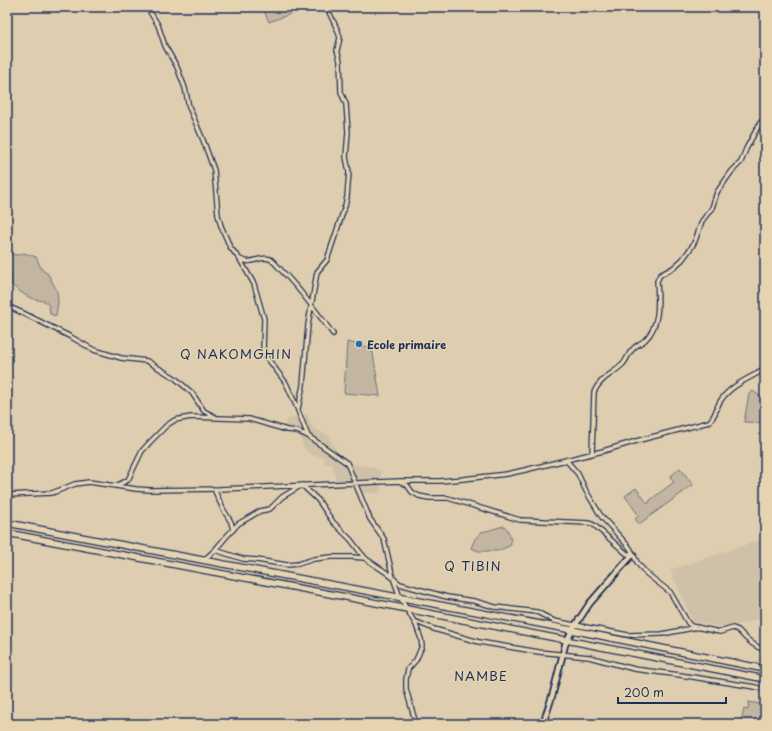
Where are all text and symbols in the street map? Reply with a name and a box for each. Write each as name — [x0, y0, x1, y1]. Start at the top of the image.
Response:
place label: Ecole primaire — [367, 336, 446, 353]
marker: Ecole primaire — [354, 339, 364, 349]
district label: Q NAKOMGHIN — [180, 344, 292, 363]
district label: Q TIBIN — [444, 556, 502, 575]
district label: NAMBE — [454, 666, 508, 685]
scale bar — [618, 679, 726, 705]
text: 200 m — [624, 683, 664, 701]

